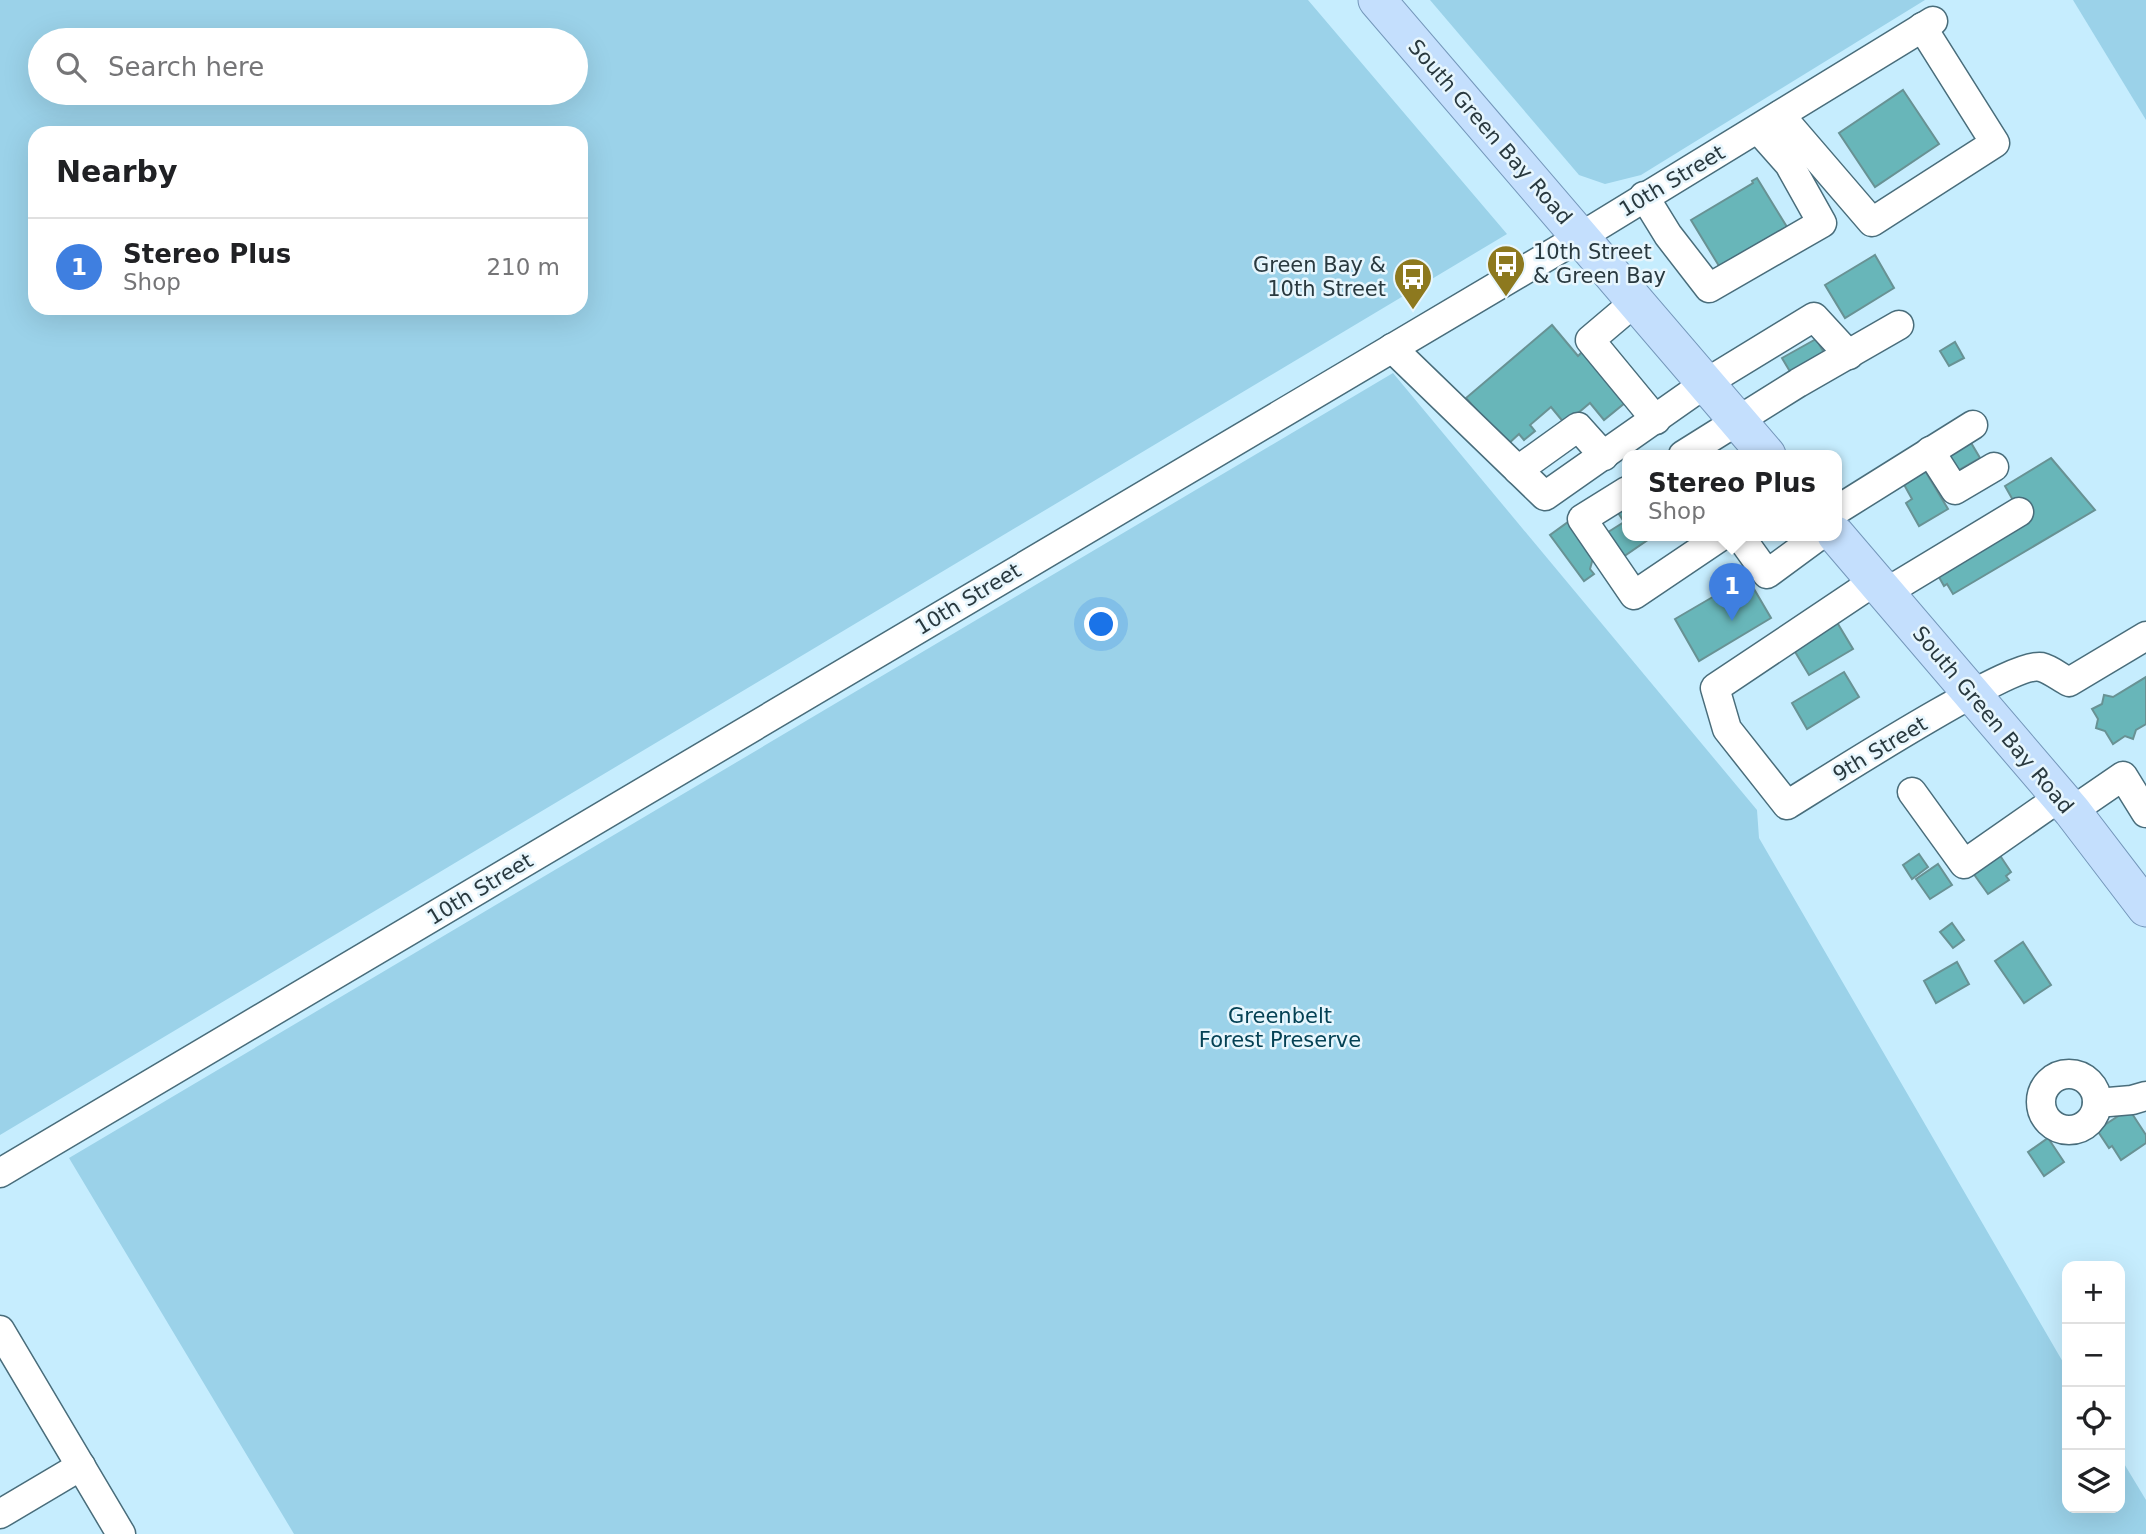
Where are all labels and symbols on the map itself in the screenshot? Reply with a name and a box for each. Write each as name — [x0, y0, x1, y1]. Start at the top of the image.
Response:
street label: South Green Bay Road — [1403, 35, 1577, 229]
street label: 10th Street — [1615, 140, 1729, 222]
place label: 10th Street & Green Bay — [1533, 240, 1666, 288]
bus stop icon: 10th Street & Green Bay — [1485, 243, 1527, 298]
place label: Green Bay & 10th Street — [1253, 253, 1386, 301]
bus stop icon: Green Bay & 10th Street — [1392, 256, 1434, 311]
street label: 10th Street — [911, 558, 1025, 640]
pin: 1 — [1709, 563, 1755, 621]
your location — [1084, 607, 1118, 641]
street label: South Green Bay Road — [1908, 621, 2078, 819]
street label: 9th Street — [1829, 712, 1931, 786]
street label: 10th Street — [423, 848, 537, 930]
park label: Greenbelt Forest Preserve — [1199, 1004, 1361, 1052]

